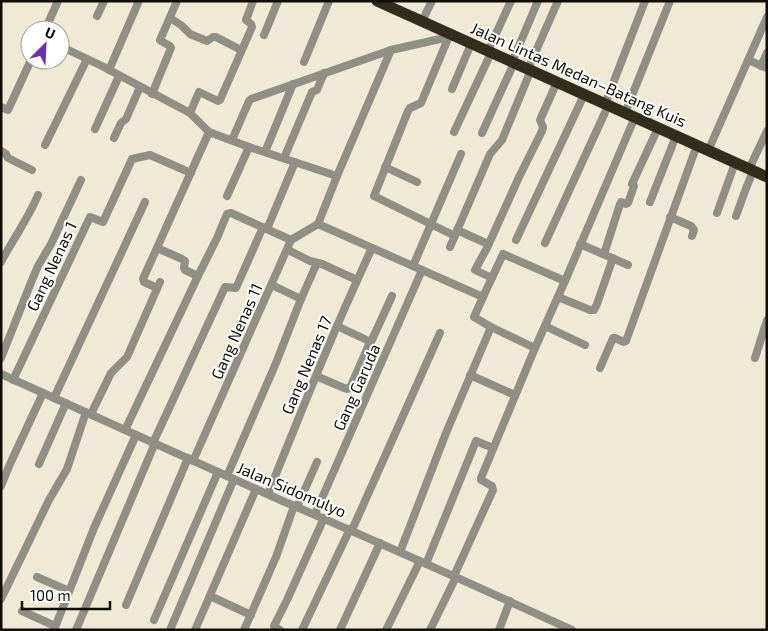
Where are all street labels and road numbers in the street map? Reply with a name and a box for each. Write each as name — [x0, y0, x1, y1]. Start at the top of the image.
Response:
street label: Jalan Lintas Medan–Batang Kuis — [468, 18, 690, 130]
street label: Gang Nenas 1 — [22, 218, 80, 314]
street label: Gang Nenas 11 — [206, 280, 266, 382]
street label: Gang Nenas 17 — [277, 313, 335, 417]
street label: Gang Garuda — [328, 341, 384, 433]
street label: Jalan Sidomulyo — [235, 457, 349, 521]

